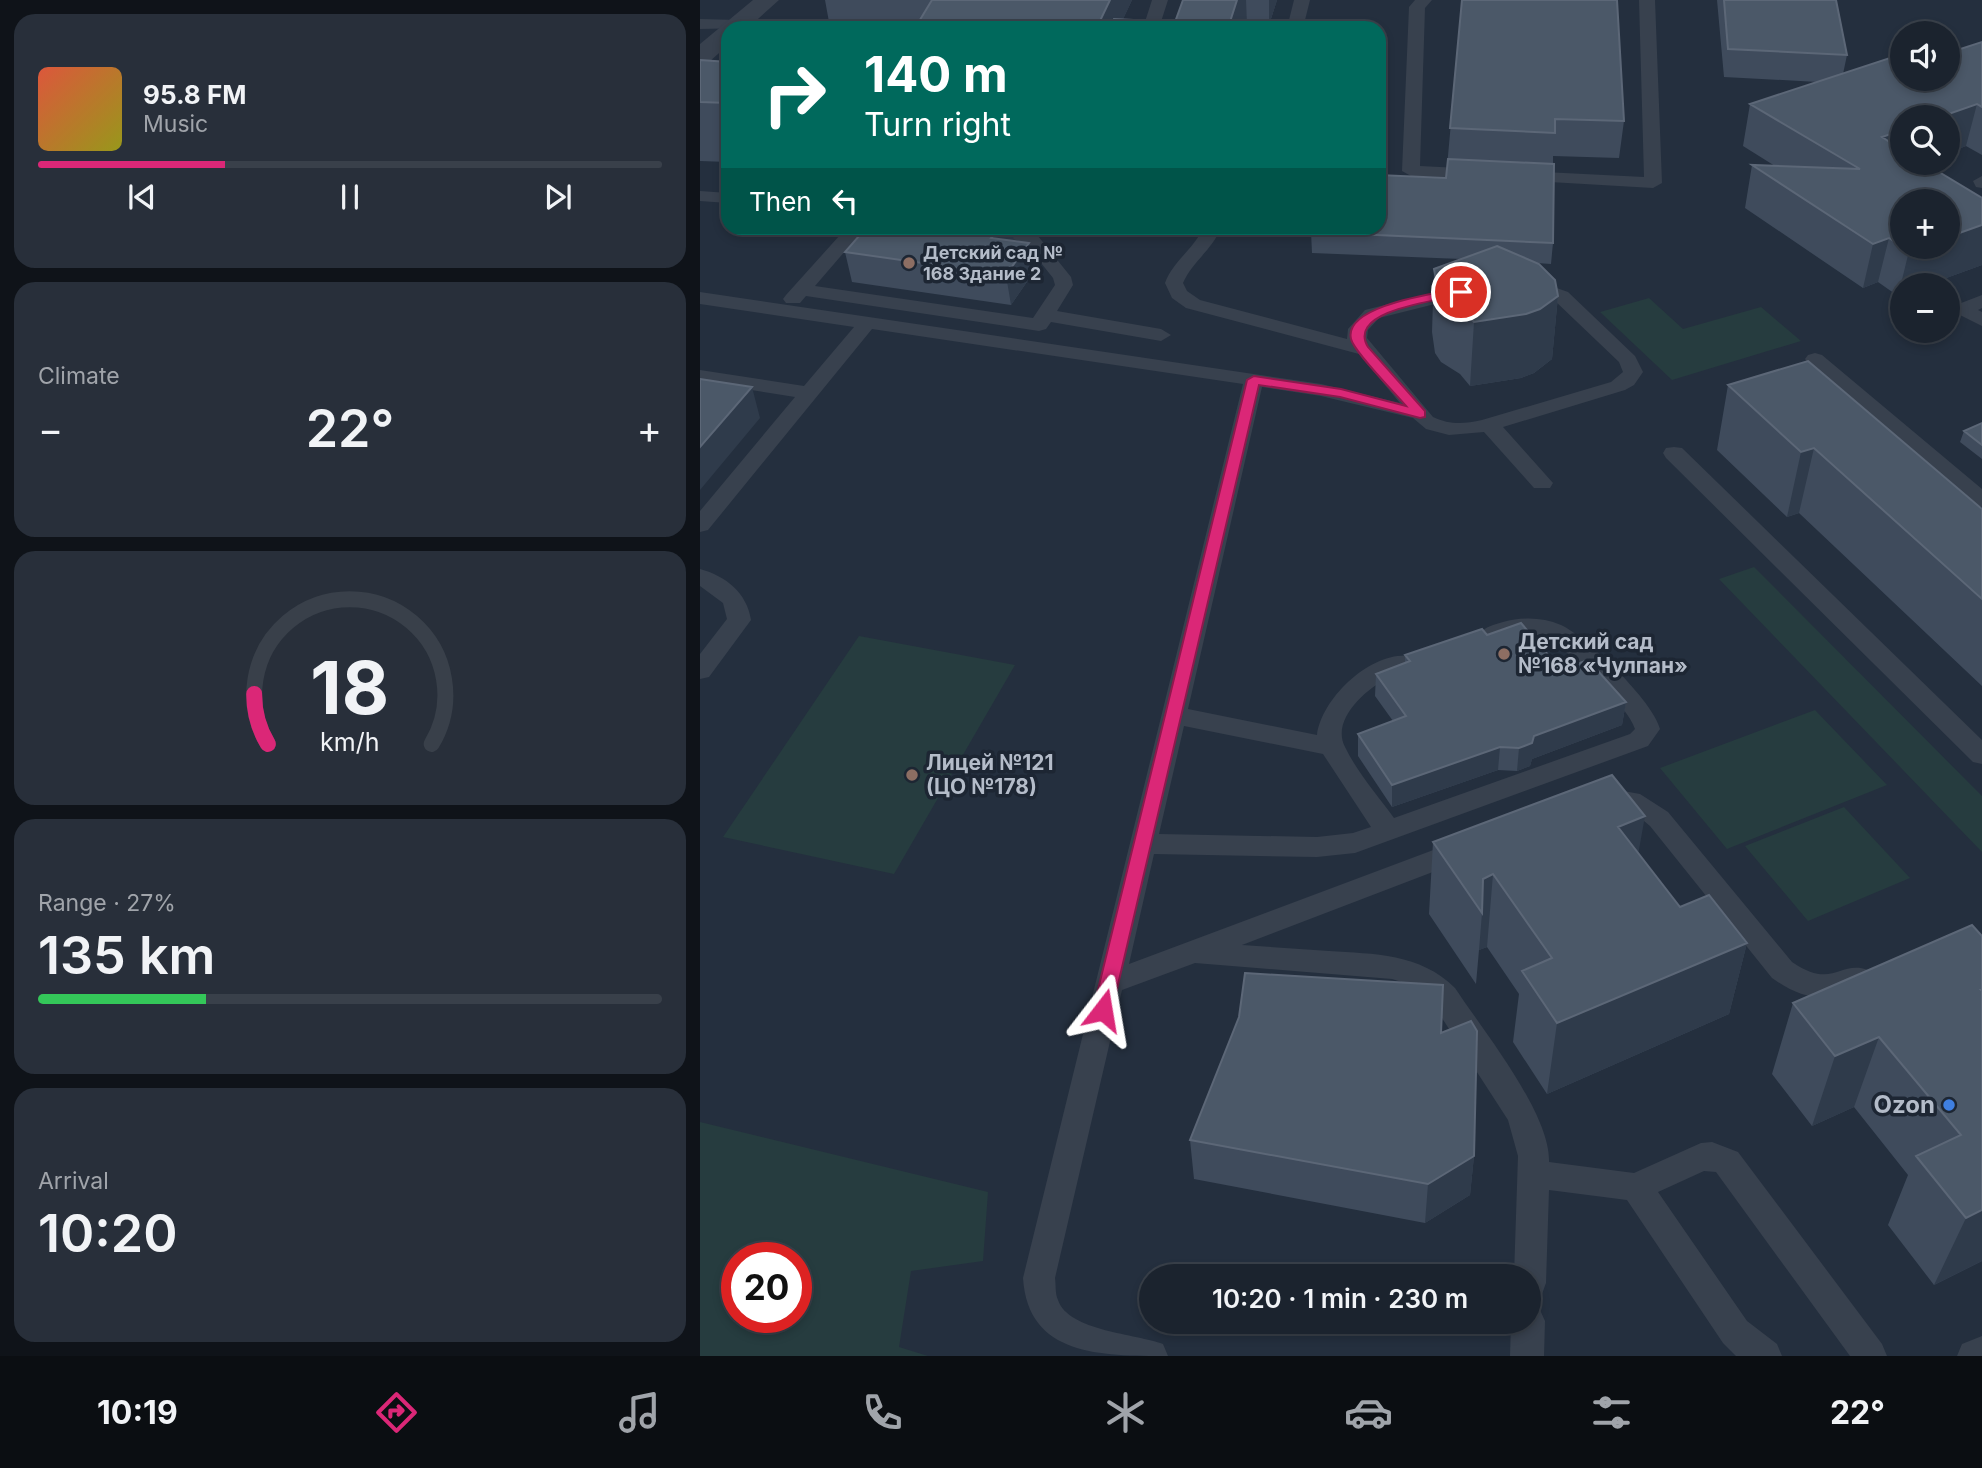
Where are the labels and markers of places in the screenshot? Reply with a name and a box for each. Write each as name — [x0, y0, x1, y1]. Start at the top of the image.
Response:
place label: Детский сад № 168 Здание 2 — [923, 242, 1063, 284]
marker: Детский сад № 168 Здание 2 — [901, 255, 917, 271]
pin — [1431, 262, 1491, 322]
place label: Детский сад №168 «Чулпан» — [1518, 629, 1688, 678]
marker: Детский сад №168 «Чулпан» — [1496, 646, 1512, 662]
place label: Лицей №121 (ЦО №178) — [926, 750, 1054, 799]
marker: Лицей №121 (ЦО №178) — [904, 767, 920, 783]
place label: Ozon — [1874, 1090, 1935, 1119]
marker: Ozon — [1941, 1097, 1957, 1113]

